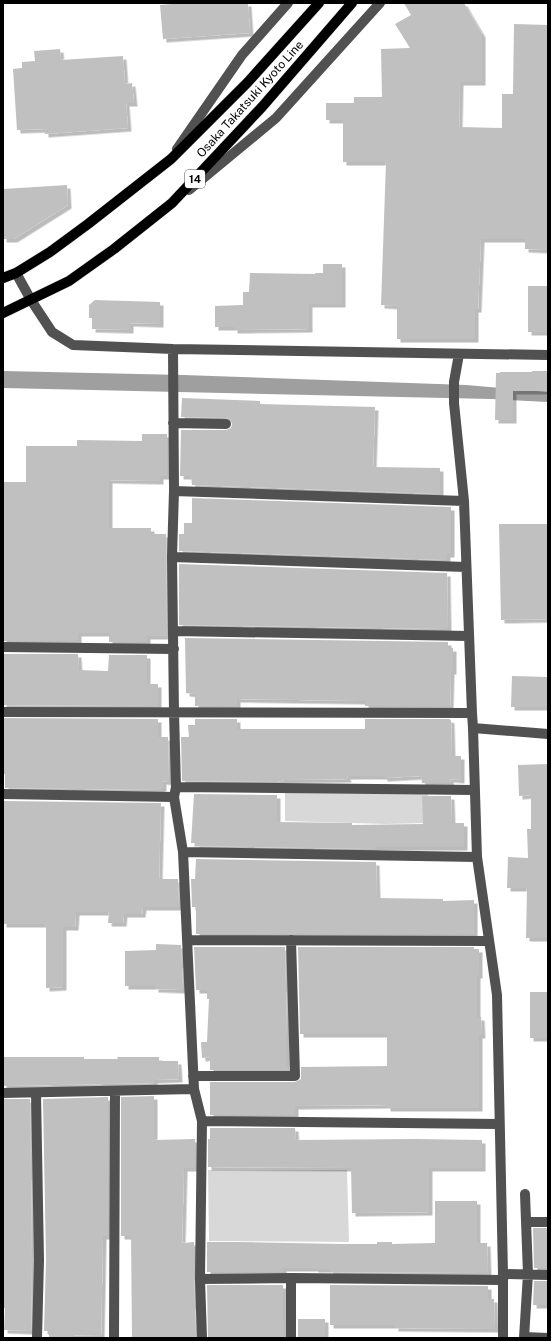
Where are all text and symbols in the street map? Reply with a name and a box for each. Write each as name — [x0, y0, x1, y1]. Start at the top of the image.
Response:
street label: Osaka Takatsuki Kyoto Line — [194, 38, 306, 160]
road number: 14 — [185, 170, 205, 188]

